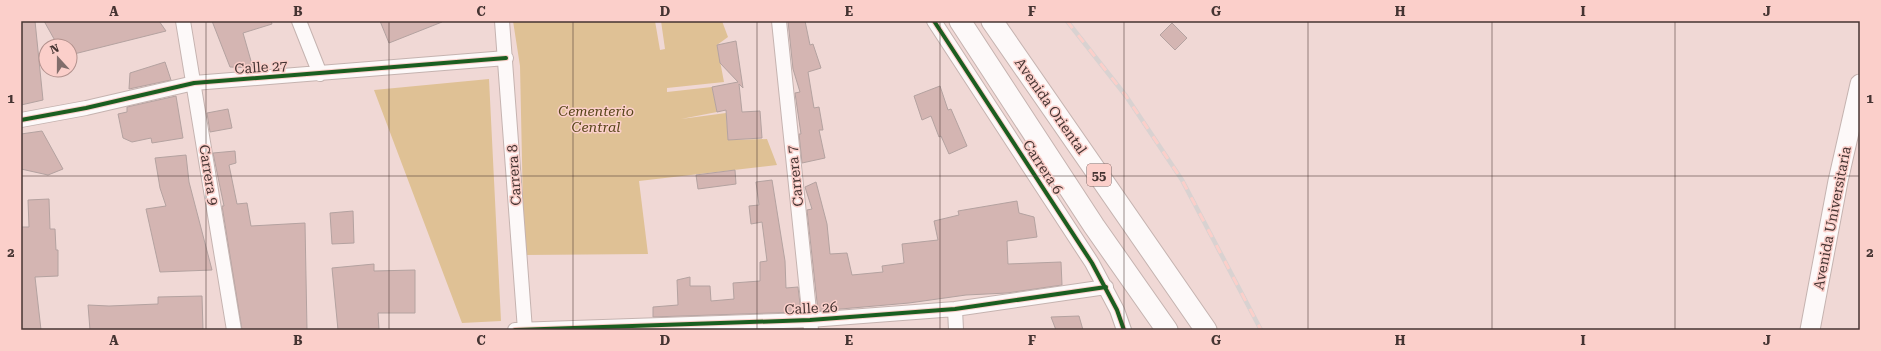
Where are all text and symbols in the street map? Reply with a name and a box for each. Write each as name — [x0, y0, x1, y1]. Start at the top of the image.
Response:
text: A — [109, 4, 119, 19]
text: B — [293, 4, 303, 19]
text: C — [476, 4, 486, 19]
text: D — [660, 4, 670, 19]
text: E — [845, 4, 853, 19]
text: F — [1028, 4, 1036, 19]
text: G — [1211, 4, 1221, 19]
text: H — [1395, 4, 1406, 19]
text: I — [1580, 4, 1586, 19]
text: J — [1763, 4, 1771, 19]
north arrow — [38, 38, 78, 78]
text: N — [48, 41, 61, 57]
street label: Avenida Oriental — [1012, 55, 1091, 158]
street label: Calle 27 — [234, 57, 288, 77]
text: 1 — [7, 91, 15, 106]
text: 1 — [1866, 91, 1874, 106]
park label: Cementerio Central — [558, 103, 634, 135]
street label: Carrera 6 — [1020, 137, 1066, 197]
street label: Carrera 9 — [196, 143, 222, 207]
street label: Carrera 8 — [504, 144, 524, 206]
street label: Avenida Universitaria — [1810, 144, 1854, 291]
street label: Carrera 7 — [784, 145, 806, 207]
road number: 55 — [1087, 164, 1111, 186]
text: 2 — [7, 245, 15, 260]
text: 2 — [1866, 245, 1874, 260]
street label: Calle 26 — [784, 299, 838, 317]
text: A — [109, 333, 119, 348]
text: B — [293, 333, 303, 348]
text: C — [476, 333, 486, 348]
text: D — [660, 333, 670, 348]
text: E — [845, 333, 853, 348]
text: F — [1028, 333, 1036, 348]
text: G — [1211, 333, 1221, 348]
text: H — [1395, 333, 1406, 348]
text: I — [1580, 333, 1586, 348]
text: J — [1763, 333, 1771, 348]

